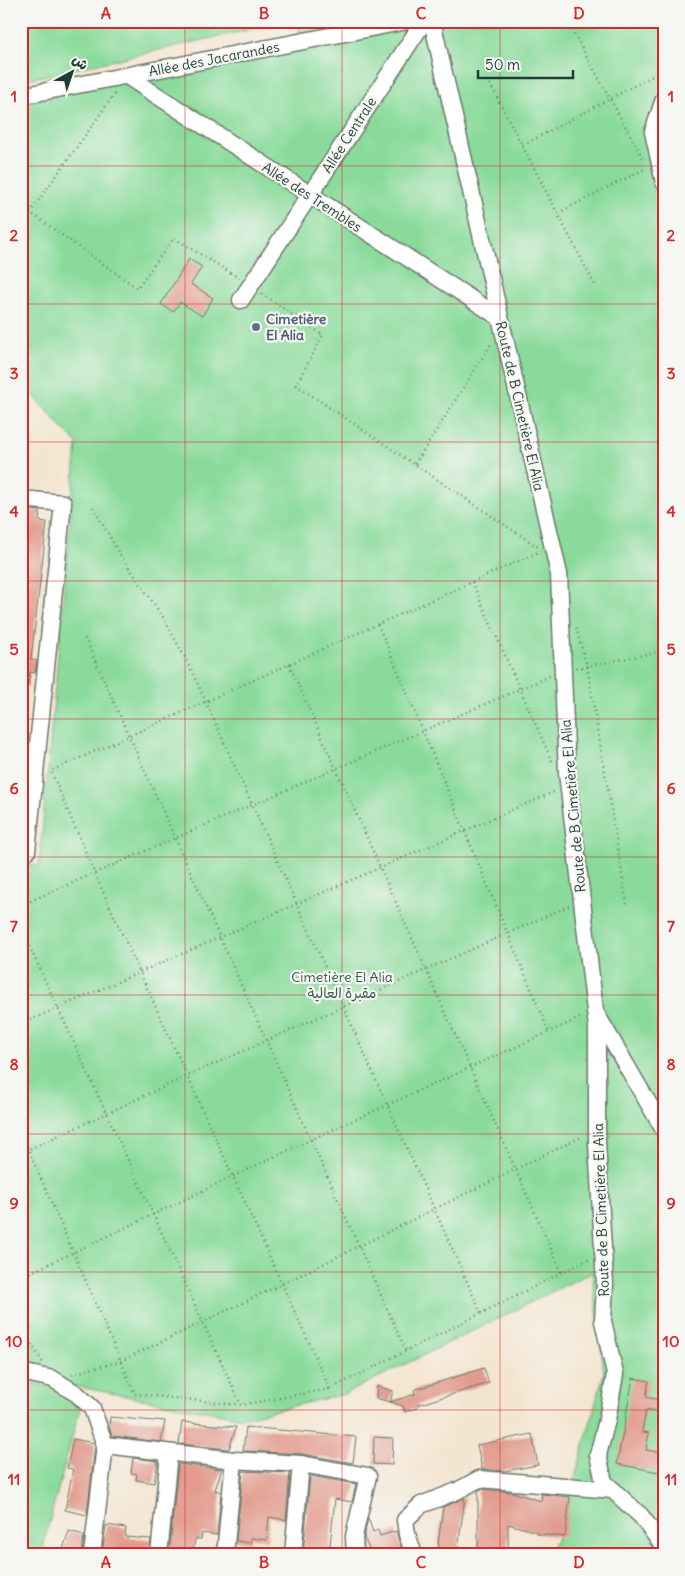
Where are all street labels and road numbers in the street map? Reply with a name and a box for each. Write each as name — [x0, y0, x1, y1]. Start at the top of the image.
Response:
street label: Allée des Jacarandes — [147, 37, 281, 81]
street label: Allée Centrale — [318, 94, 380, 176]
street label: Allée des Trembles — [259, 158, 365, 236]
street label: Route de B Cimetière El Alia — [492, 319, 548, 493]
street label: Route de B Cimetière El Alia — [556, 719, 590, 893]
street label: Route de B Cimetière El Alia — [589, 1123, 613, 1297]

